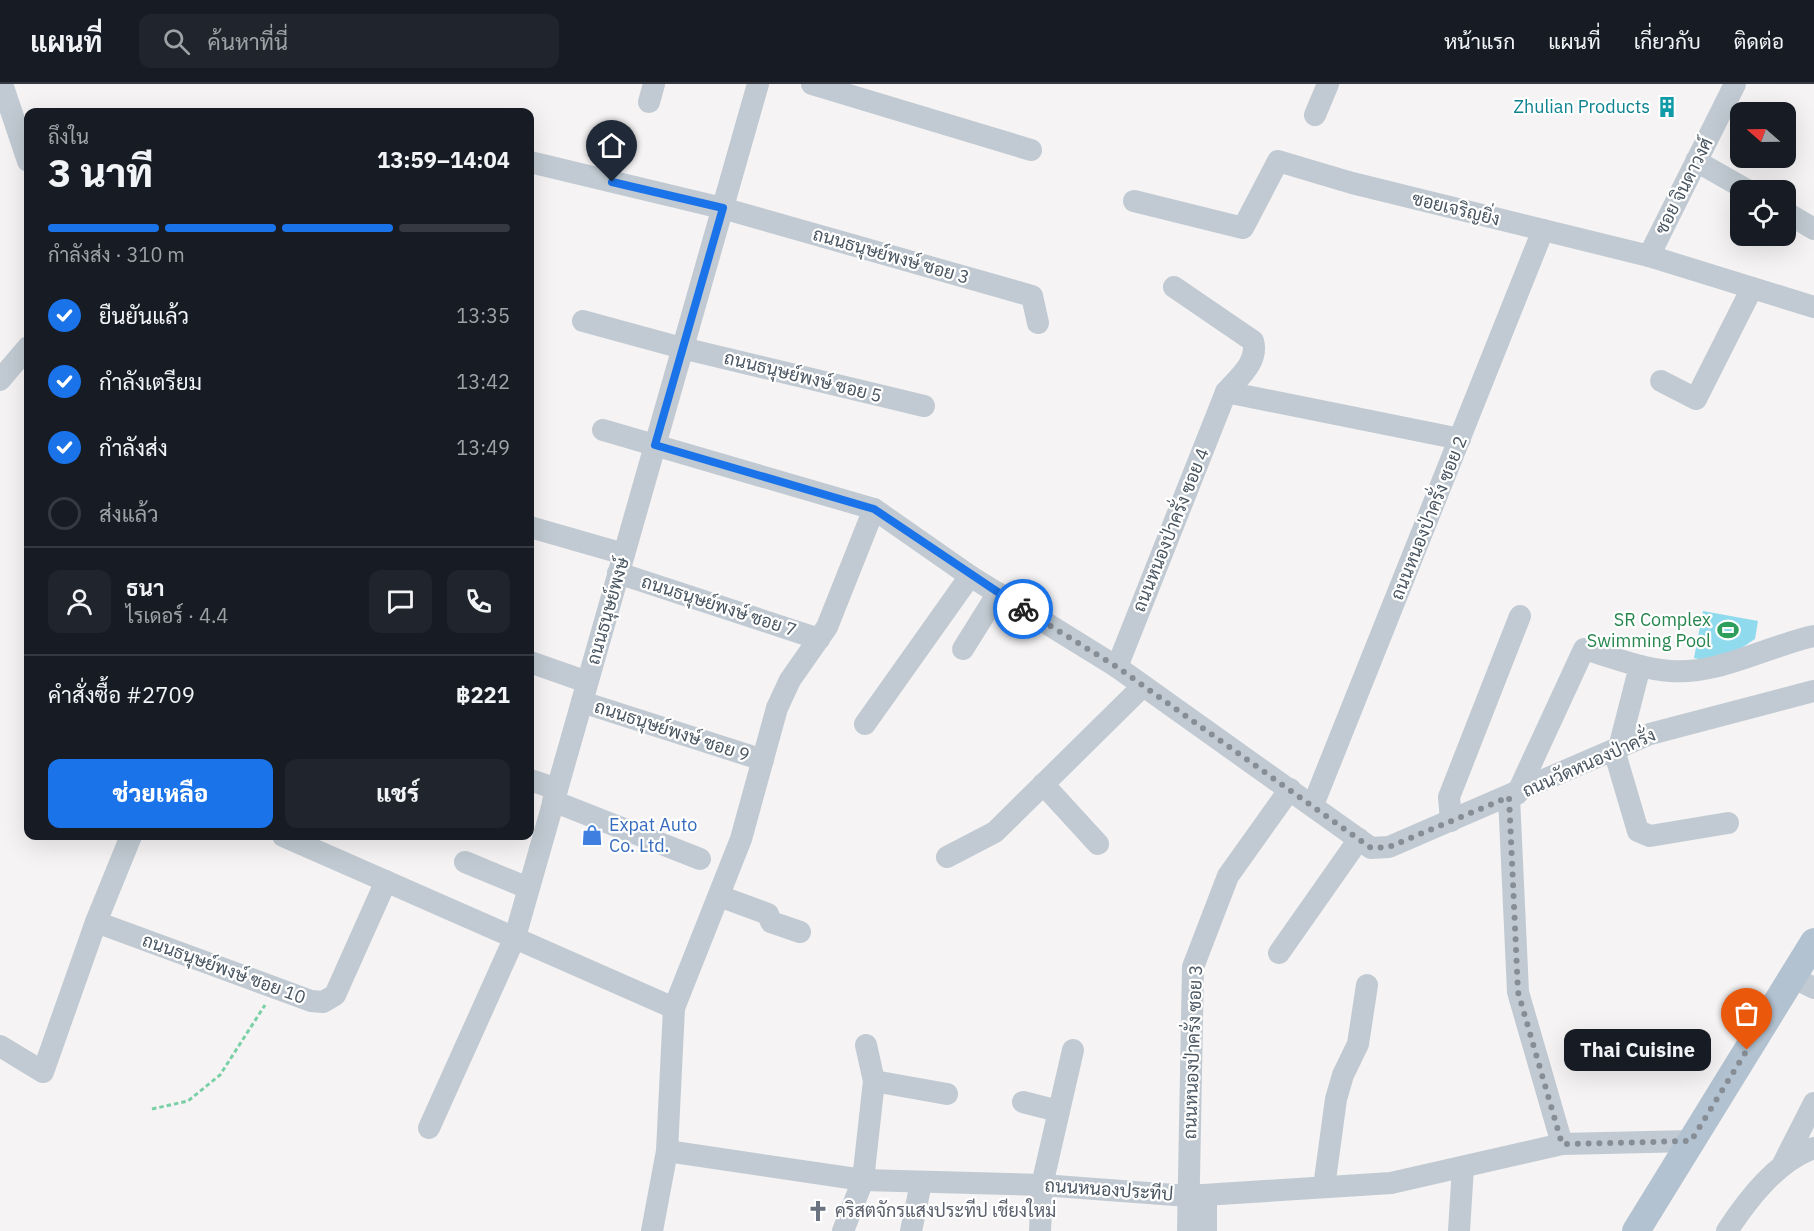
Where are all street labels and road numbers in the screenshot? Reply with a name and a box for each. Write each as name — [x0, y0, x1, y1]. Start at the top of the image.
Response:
street label: ซอย จินดาวงศ์ — [1649, 133, 1718, 238]
street label: ซอยเจริญยิ่ง — [1410, 183, 1503, 231]
street label: ถนนธนุษย์พงษ์ ซอย 3 — [810, 221, 972, 290]
street label: ถนนธนุษย์พงษ์ ซอย 5 — [722, 345, 885, 408]
street label: ถนนหนองป่าครั่ง ซอย 2 — [1382, 431, 1472, 603]
street label: ถนนหนองป่าครั่ง ซอย 4 — [1124, 443, 1214, 615]
street label: ถนนธนุษย์พงษ์ — [580, 554, 635, 667]
street label: ถนนธนุษย์พงษ์ ซอย 7 — [638, 569, 800, 642]
street label: ถนนธนุษย์พงษ์ ซอย 9 — [591, 694, 753, 767]
street label: ถนนวัดหนองป่าครั่ง — [1517, 720, 1659, 802]
street label: ถนนธนุษย์พงษ์ ซอย 10 — [139, 927, 309, 1010]
street label: ถนนหนองป่าครั่ง ซอย 3 — [1175, 964, 1207, 1140]
street label: ถนนหนองประทีป — [1044, 1173, 1174, 1205]

